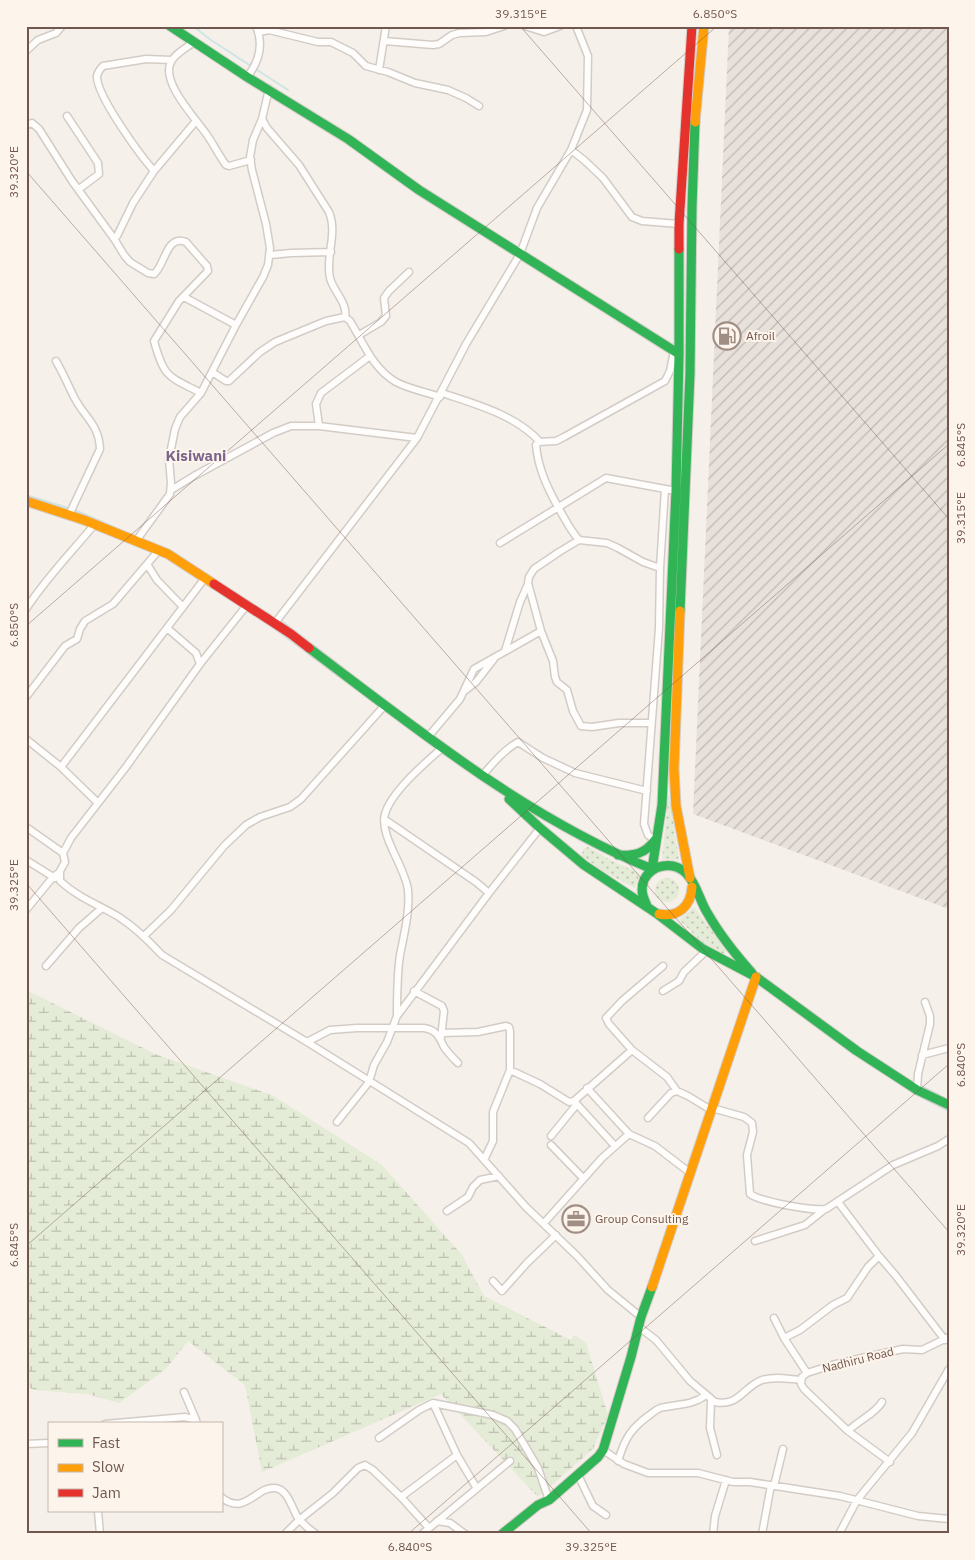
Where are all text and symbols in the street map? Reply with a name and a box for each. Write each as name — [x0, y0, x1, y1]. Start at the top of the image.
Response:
text: 39.315°E — [495, 6, 547, 21]
text: 6.850°S — [693, 6, 737, 21]
text: 39.320°E — [6, 146, 21, 198]
fuel station icon: Afroil — [712, 321, 742, 351]
place label: Afroil — [746, 328, 775, 343]
text: 6.845°S — [953, 423, 968, 467]
district label: Kisiwani — [166, 446, 226, 465]
text: 39.315°E — [953, 492, 968, 544]
text: 6.850°S — [6, 603, 21, 647]
text: 39.325°E — [6, 859, 21, 911]
text: 6.840°S — [953, 1043, 968, 1087]
office icon: Group Consulting — [561, 1204, 591, 1234]
text: 39.320°E — [953, 1204, 968, 1256]
place label: Group Consulting — [595, 1211, 689, 1226]
text: 6.845°S — [6, 1223, 21, 1267]
street label: Nadhiru Road — [820, 1343, 895, 1376]
legend — [48, 1422, 222, 1512]
text: Fast — [92, 1433, 120, 1452]
text: Slow — [92, 1457, 125, 1476]
text: Jam — [92, 1483, 121, 1502]
text: 6.840°S — [388, 1539, 432, 1554]
text: 39.325°E — [565, 1539, 617, 1554]

